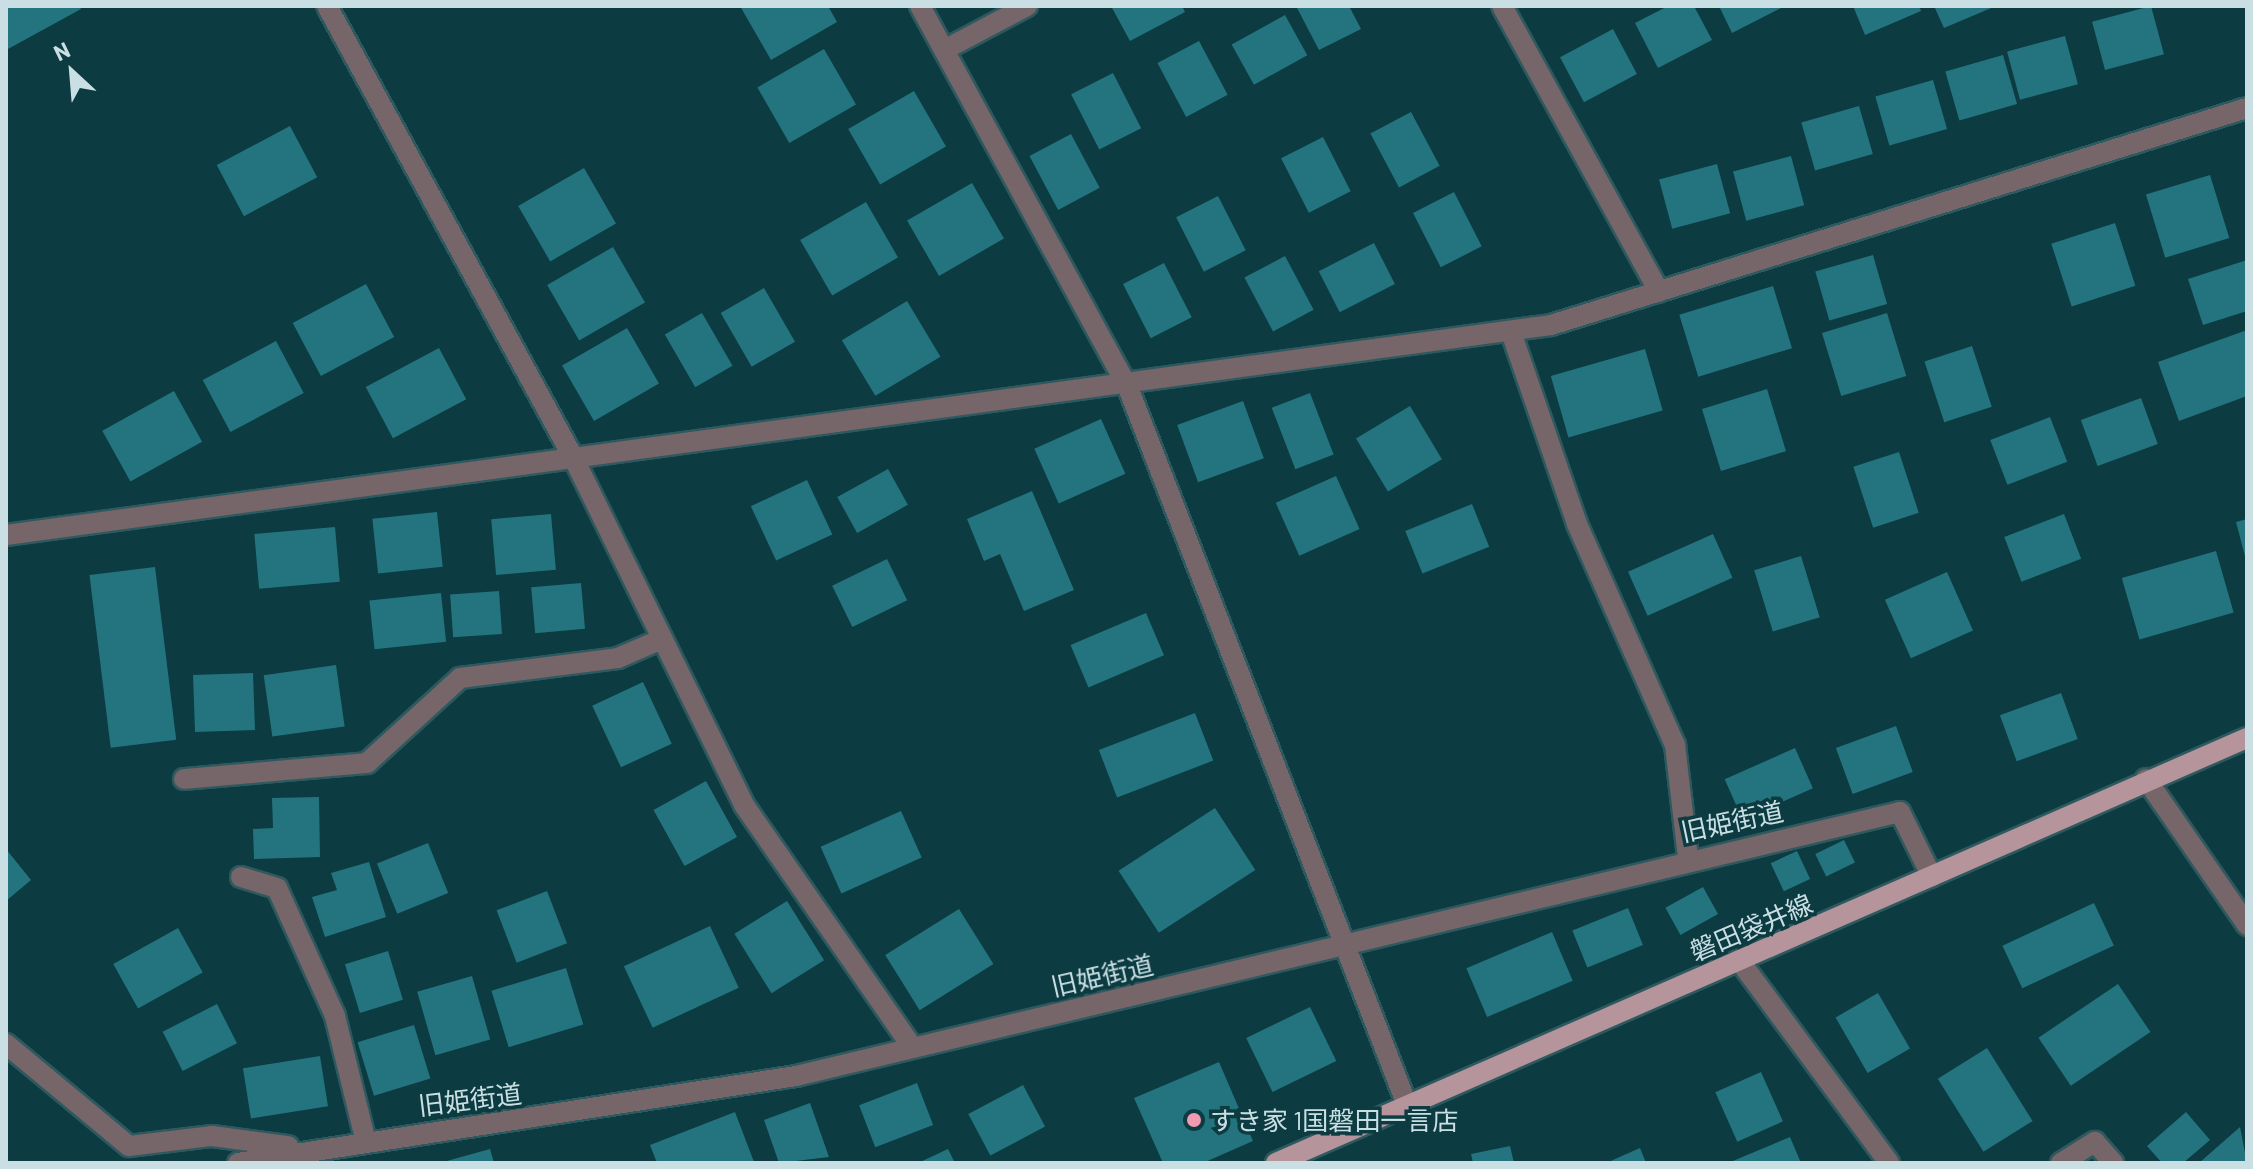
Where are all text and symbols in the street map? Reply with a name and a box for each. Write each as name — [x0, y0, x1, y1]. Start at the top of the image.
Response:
north arrow — [32, 32, 112, 112]
text: N — [49, 36, 74, 65]
street label: 旧姫街道 — [1678, 795, 1786, 847]
street label: 磐田袋井線 — [1685, 887, 1817, 967]
street label: 旧姫街道 — [1048, 948, 1156, 1002]
street label: 旧姫街道 — [416, 1077, 524, 1121]
place label: すき家 1国磐田一言店 — [1210, 1104, 1458, 1136]
marker: すき家 1国磐田一言店 — [1185, 1111, 1203, 1129]

